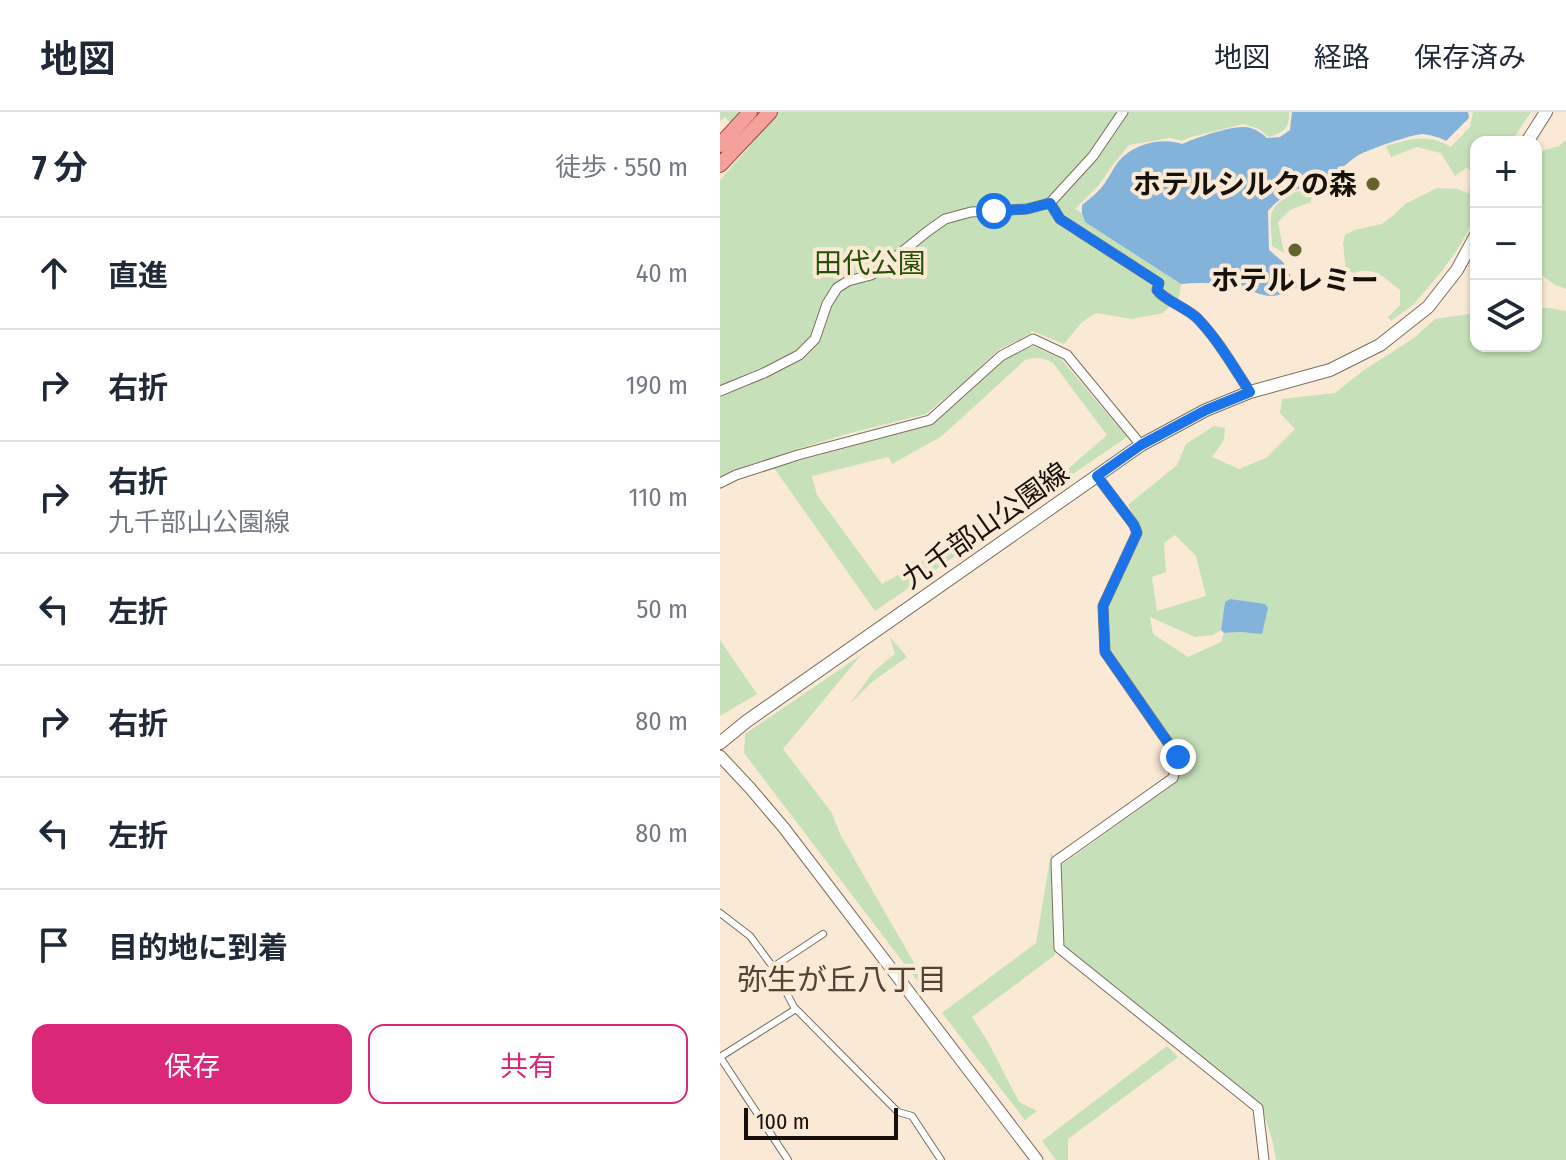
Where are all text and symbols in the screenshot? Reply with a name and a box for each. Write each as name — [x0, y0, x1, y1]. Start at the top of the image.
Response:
text: 地図 — [40, 36, 116, 82]
text: 地図 — [1214, 41, 1270, 74]
text: 経路 — [1314, 41, 1370, 74]
text: 保存済み — [1414, 41, 1526, 74]
map controls — [1470, 136, 1542, 352]
button: + — [1470, 136, 1542, 208]
text: 7 分 — [32, 147, 88, 188]
text: 徒歩 · 550 m — [555, 152, 688, 183]
place label: ホテルシルクの森 — [1133, 168, 1357, 201]
marker: ホテルシルクの森 — [1364, 175, 1382, 193]
route start — [976, 193, 1012, 229]
button: − — [1470, 208, 1542, 280]
marker: ホテルレミー — [1286, 241, 1304, 259]
park label: 田代公園 — [814, 247, 926, 280]
icon: ahead — [32, 251, 76, 295]
text: 直進 — [108, 258, 168, 294]
text: 40 m — [636, 258, 688, 289]
place label: ホテルレミー — [1211, 264, 1379, 297]
button: layers — [1470, 280, 1542, 352]
icon: right — [32, 363, 76, 407]
text: 右折 — [108, 370, 168, 406]
text: 190 m — [626, 370, 688, 401]
street label: 九千部山公園線 — [896, 456, 1075, 595]
text: 右折 — [108, 464, 168, 500]
icon: right — [32, 475, 76, 519]
text: 110 m — [628, 482, 688, 513]
text: 九千部山公園線 — [108, 507, 290, 538]
icon: left — [32, 587, 76, 631]
text: 左折 — [108, 594, 168, 630]
text: 50 m — [636, 594, 688, 625]
icon: right — [32, 699, 76, 743]
text: 右折 — [108, 706, 168, 742]
text: 80 m — [635, 706, 688, 737]
route end — [1160, 739, 1196, 775]
icon: left — [32, 811, 76, 855]
text: 左折 — [108, 818, 168, 854]
text: 80 m — [635, 818, 688, 849]
icon: arrive — [32, 923, 76, 967]
text: 目的地に到着 — [108, 930, 288, 966]
district label: 弥生が丘八丁目 — [737, 962, 947, 998]
button: 保存 — [32, 1024, 352, 1104]
button: 共有 — [368, 1024, 688, 1104]
scale bar — [744, 1104, 898, 1140]
text: 100 m — [756, 1108, 810, 1135]

